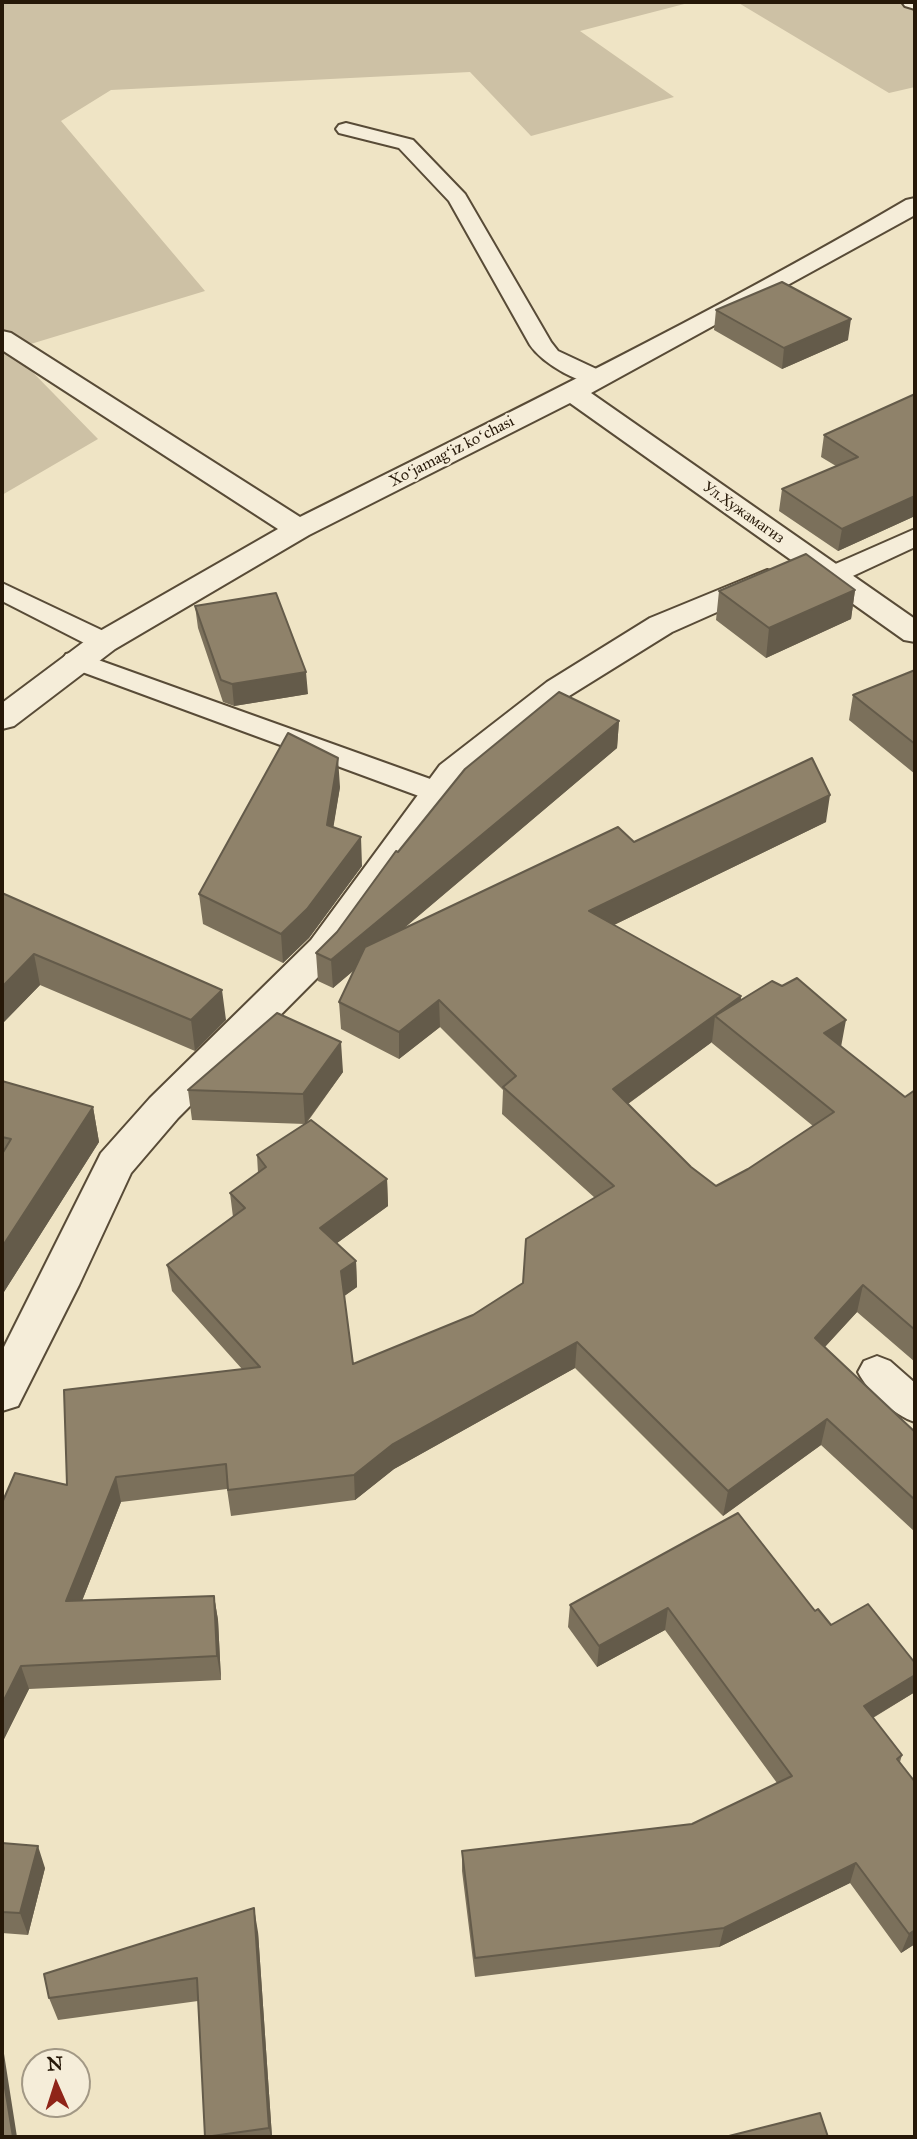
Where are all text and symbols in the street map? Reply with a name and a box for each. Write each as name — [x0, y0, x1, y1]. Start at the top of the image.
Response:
street label: Xoʻjamagʻiz koʻchasi — [386, 412, 518, 492]
street label: Ул.Хужамагиз — [698, 478, 788, 548]
north arrow — [21, 2048, 91, 2118]
text: N — [46, 2052, 64, 2075]

